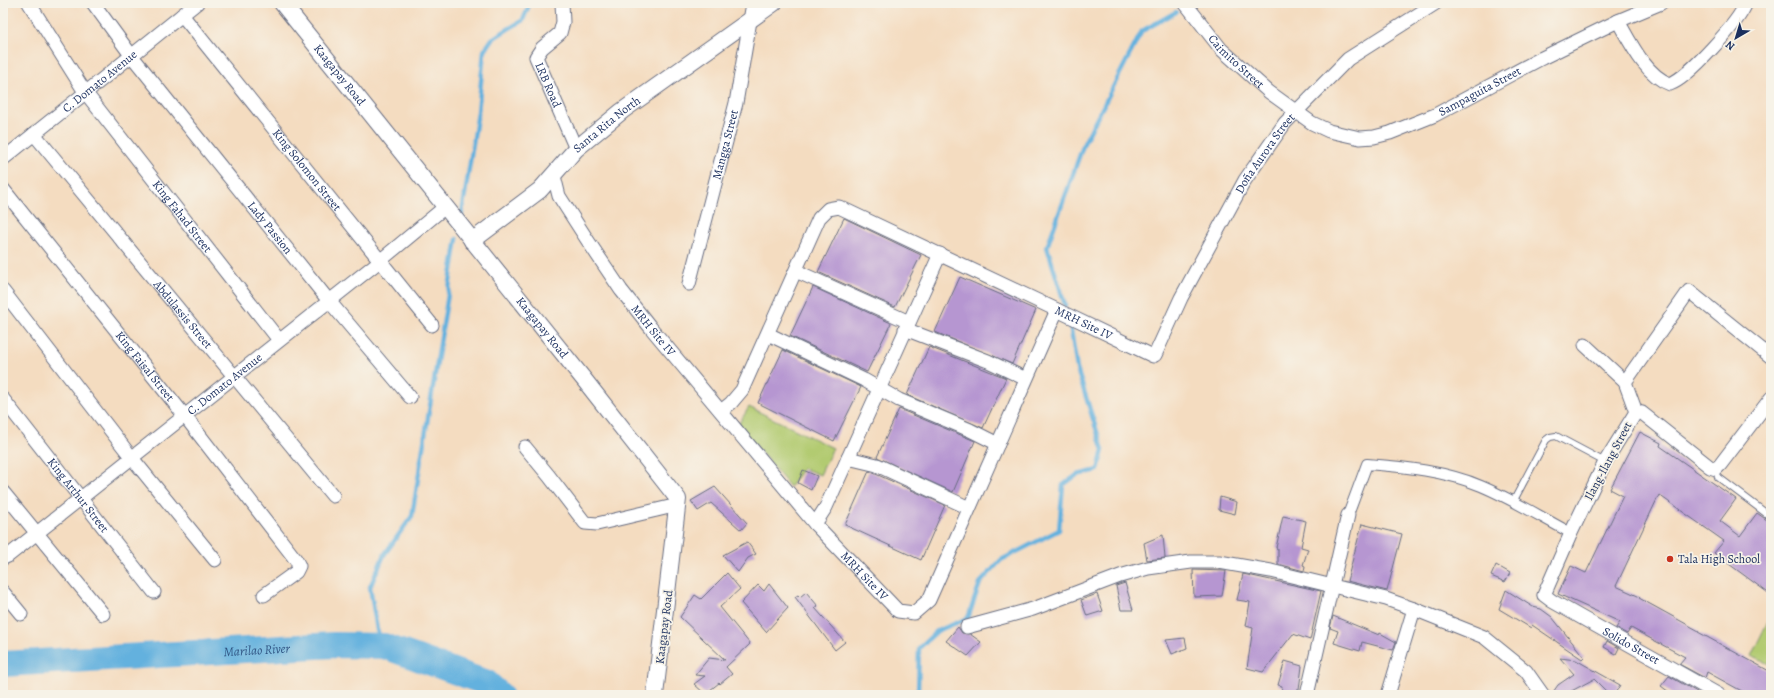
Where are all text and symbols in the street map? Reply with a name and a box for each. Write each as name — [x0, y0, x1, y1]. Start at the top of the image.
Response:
north arrow — [1716, 18, 1756, 58]
street label: Caimito Street — [1205, 31, 1268, 92]
text: N — [1722, 37, 1738, 54]
street label: Kaagapay Road — [310, 41, 369, 109]
street label: C. Domato Avenue — [59, 46, 140, 116]
street label: LRB Road — [531, 60, 565, 110]
street label: Sampaguita Street — [1436, 63, 1524, 120]
street label: Santa Rita North — [570, 92, 644, 156]
street label: Mangga Street — [708, 108, 742, 181]
street label: Doña Aurora Street — [1231, 110, 1298, 196]
street label: King Solomon Street — [269, 125, 345, 214]
street label: King Fahad Street — [149, 177, 216, 256]
street label: Lady Passion — [244, 198, 296, 258]
street label: Abdulassis Street — [149, 276, 216, 352]
street label: Kaagapay Road — [513, 293, 572, 362]
street label: MRH Site IV — [628, 301, 680, 360]
street label: MRH Site IV — [1052, 302, 1116, 344]
street label: King Faisal Street — [112, 328, 178, 405]
street label: C. Domato Avenue — [184, 349, 265, 419]
street label: Ilang-Ilang Street — [1581, 419, 1635, 503]
street label: King Arthur Street — [44, 454, 112, 536]
street label: MRH Site IV — [837, 548, 892, 604]
place label: Tala High School — [1678, 551, 1760, 567]
marker: Tala High School — [1665, 554, 1675, 564]
street label: Kaagapay Road — [652, 589, 677, 665]
street label: Solido Street — [1600, 623, 1662, 668]
water label: Marilao River — [223, 639, 291, 660]

